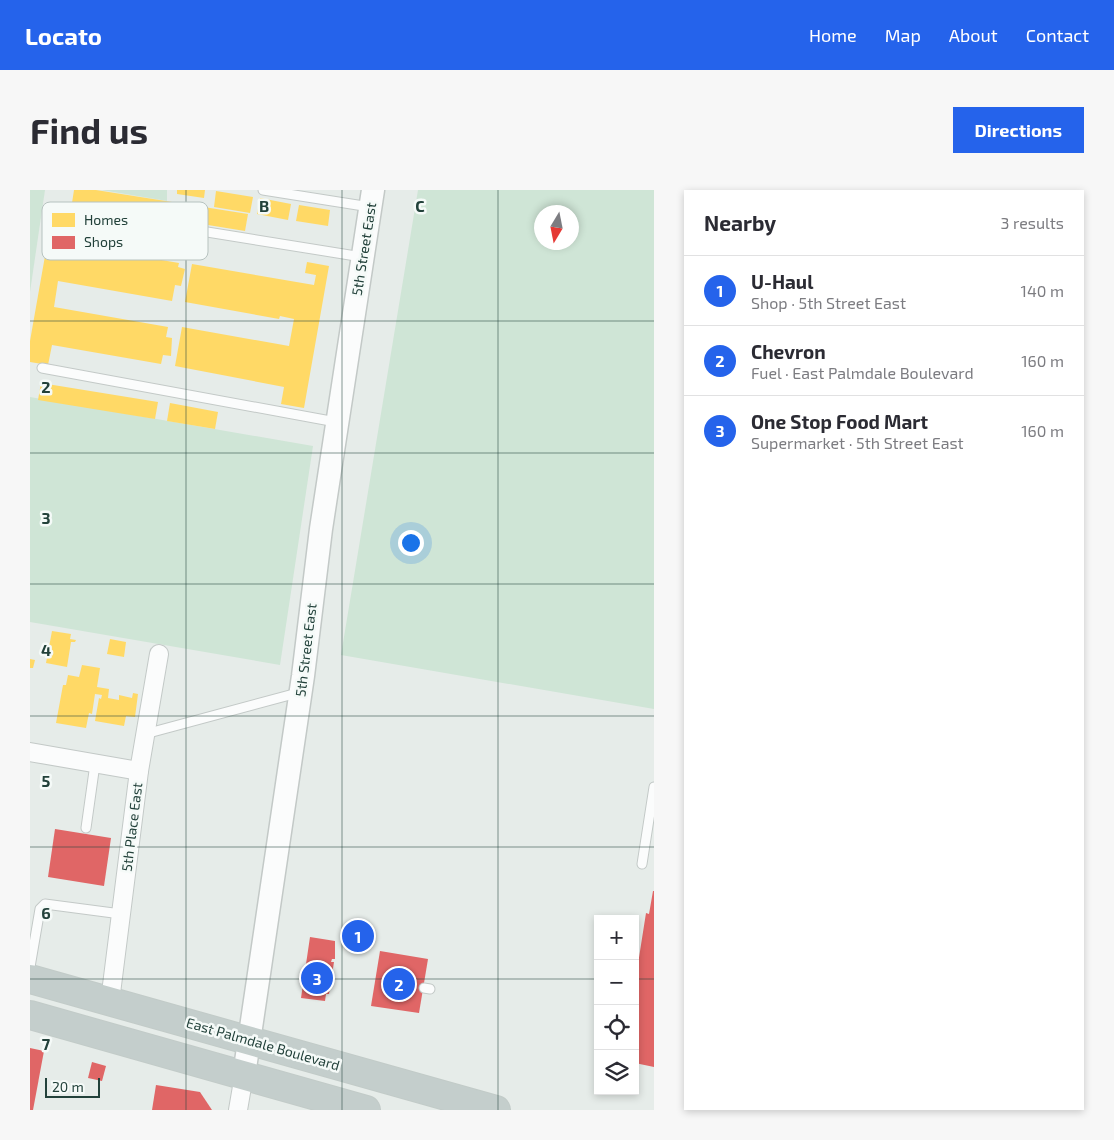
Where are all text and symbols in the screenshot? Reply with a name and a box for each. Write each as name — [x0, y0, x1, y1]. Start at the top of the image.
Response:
text: Locato — [25, 21, 102, 50]
text: Home — [809, 24, 857, 46]
text: Map — [885, 24, 921, 46]
text: About — [949, 24, 998, 46]
text: Contact — [1026, 24, 1089, 46]
button: Directions — [953, 107, 1084, 153]
text: Find us — [30, 109, 148, 151]
text: B — [259, 196, 269, 215]
text: C — [415, 196, 425, 215]
street label: 5th Street East — [348, 201, 379, 297]
legend — [42, 202, 208, 260]
north arrow — [534, 205, 579, 250]
text: Nearby — [704, 210, 776, 235]
text: Homes — [84, 211, 128, 228]
text: 3 results — [1001, 213, 1064, 232]
text: Shops — [84, 233, 123, 250]
text: U-Haul — [751, 270, 813, 293]
text: 1 — [717, 281, 723, 300]
text: 140 m — [1021, 281, 1064, 300]
text: Shop · 5th Street East — [751, 293, 906, 312]
text: Chevron — [751, 340, 826, 363]
text: 2 — [715, 351, 725, 370]
text: 160 m — [1021, 351, 1064, 370]
text: Fuel · East Palmdale Boulevard — [751, 363, 974, 382]
text: 2 — [41, 377, 51, 396]
text: One Stop Food Mart — [751, 410, 928, 433]
text: 3 — [715, 421, 725, 440]
text: 160 m — [1021, 421, 1064, 440]
text: Supermarket · 5th Street East — [751, 433, 964, 452]
text: 3 — [41, 508, 51, 527]
your location — [398, 530, 424, 556]
street label: 5th Street East — [291, 602, 320, 698]
text: 4 — [41, 640, 51, 659]
text: 5 — [42, 771, 51, 790]
street label: 5th Place East — [118, 781, 145, 872]
text: 6 — [41, 903, 51, 922]
map controls — [594, 915, 639, 1095]
button: + — [594, 915, 639, 960]
pin: 1 — [342, 917, 374, 955]
pin: 3 — [301, 959, 333, 997]
button: − — [594, 960, 639, 1005]
pin: 2 — [383, 965, 415, 1003]
button: locate — [594, 1005, 639, 1050]
street label: East Palmdale Boulevard — [185, 1013, 342, 1074]
text: 7 — [42, 1034, 51, 1053]
button: layers — [594, 1050, 639, 1095]
scale bar — [45, 1075, 100, 1098]
text: 20 m — [52, 1078, 84, 1095]

